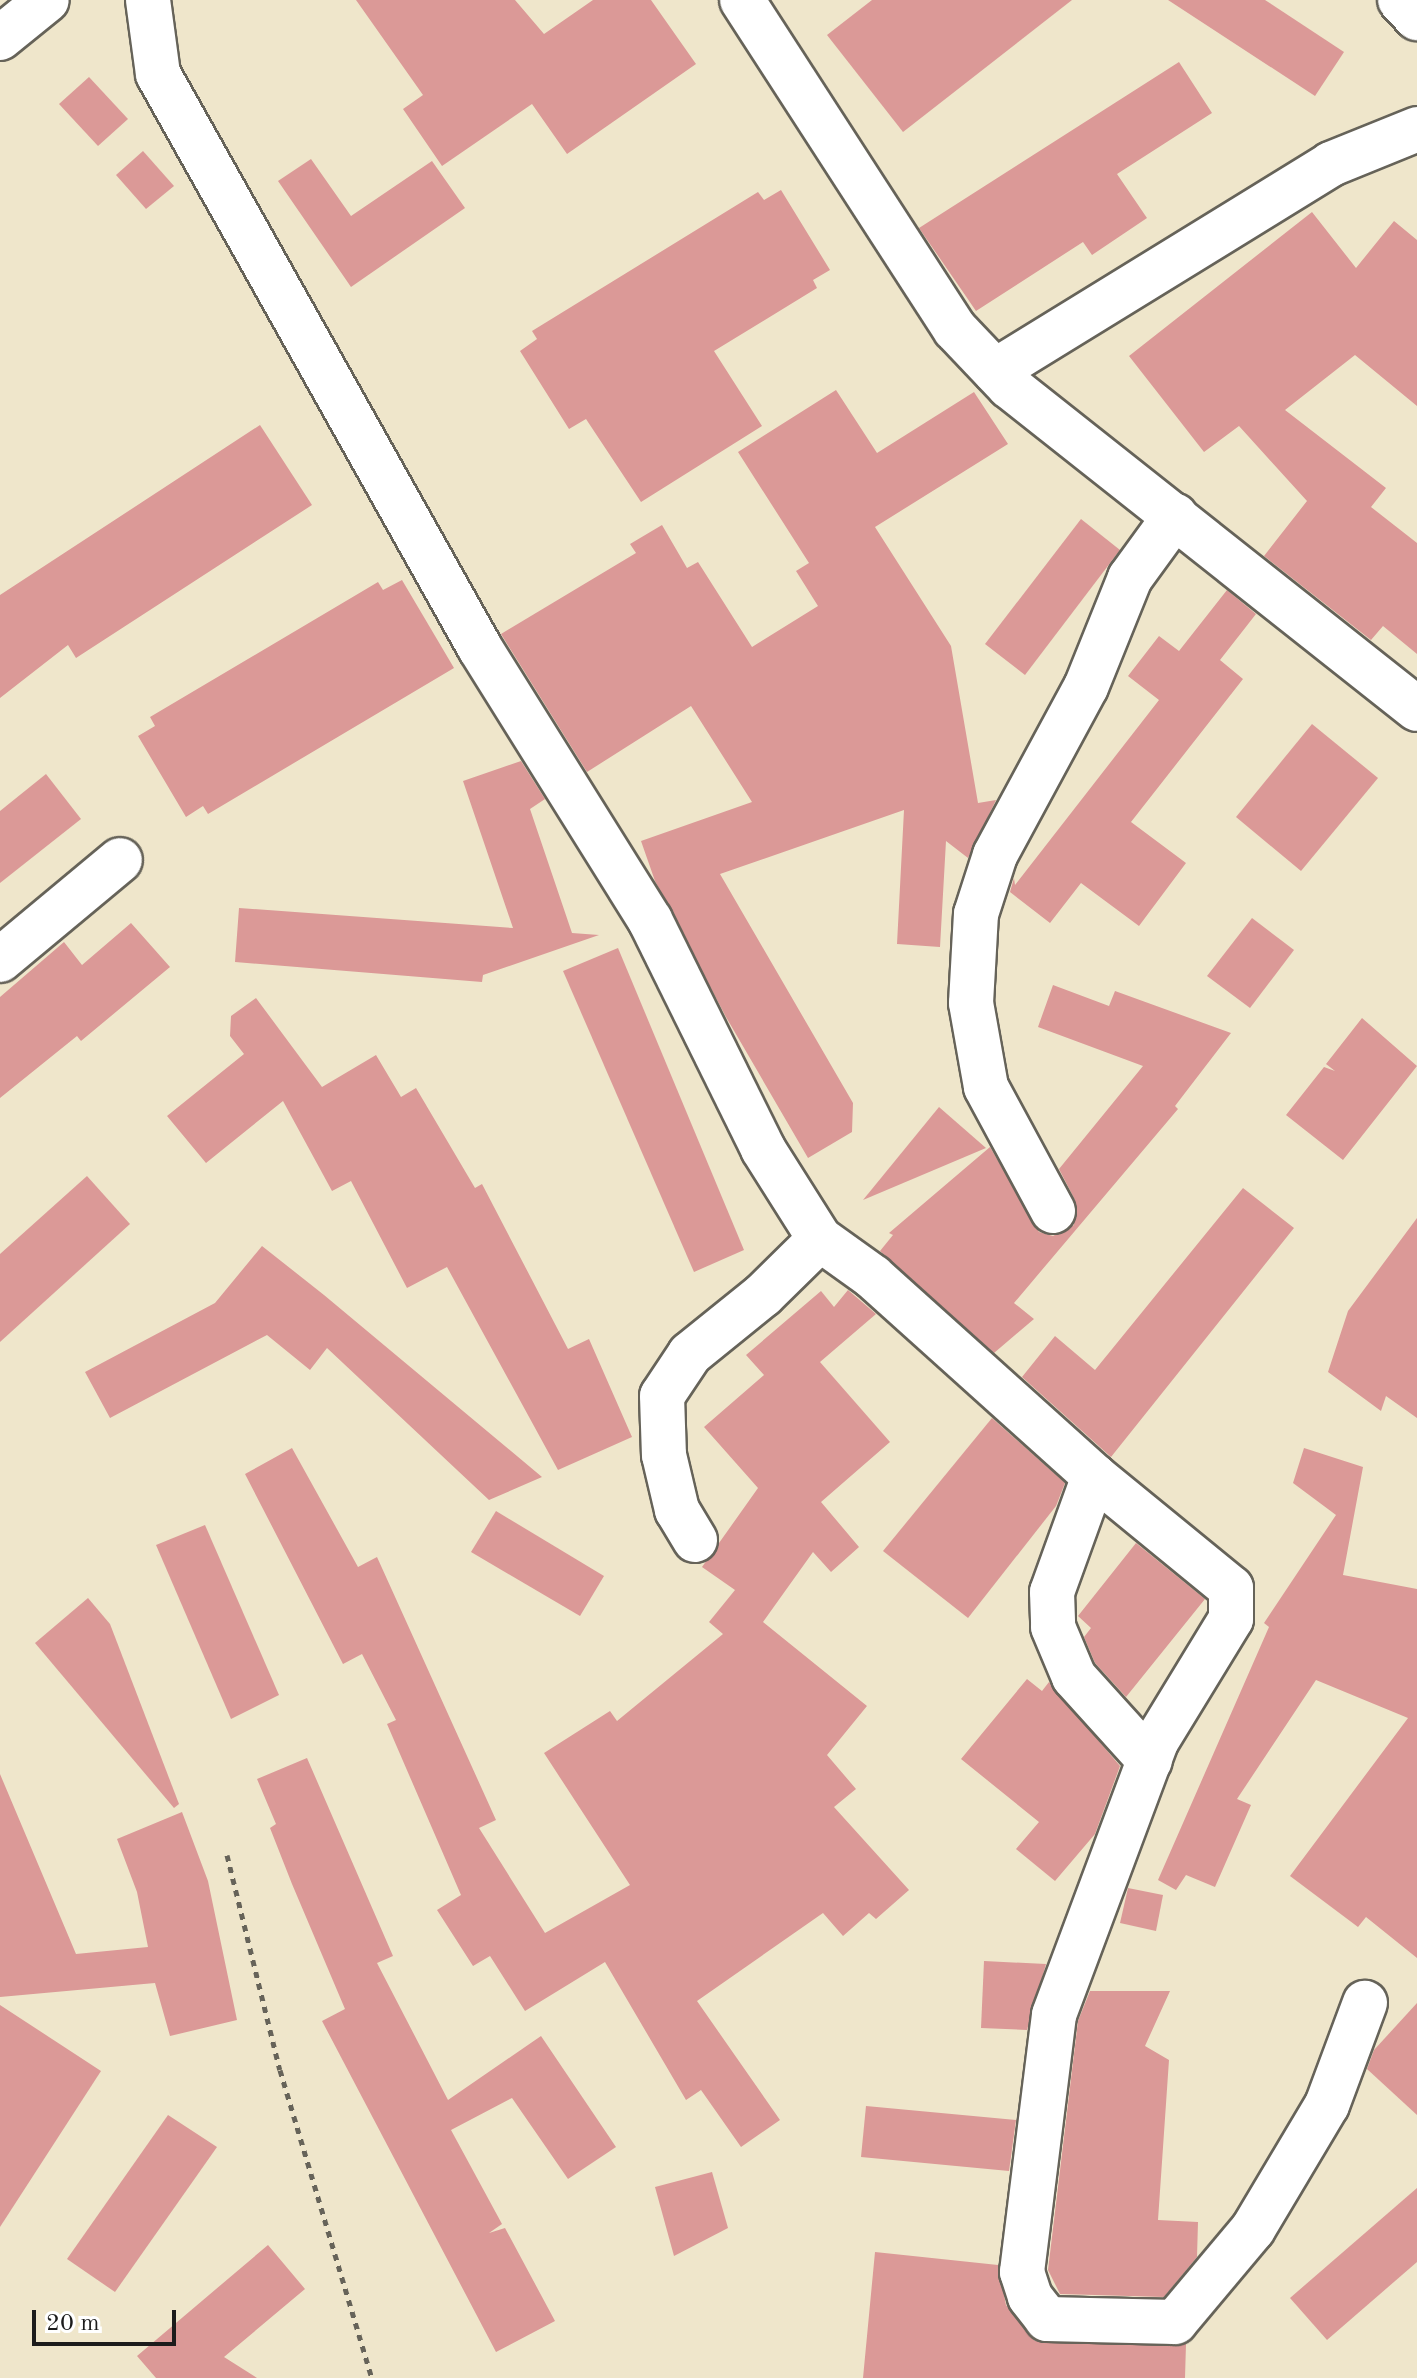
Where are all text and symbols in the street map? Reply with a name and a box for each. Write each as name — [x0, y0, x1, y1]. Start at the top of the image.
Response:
scale bar — [36, 2294, 180, 2344]
text: 20 m — [46, 2312, 100, 2336]

